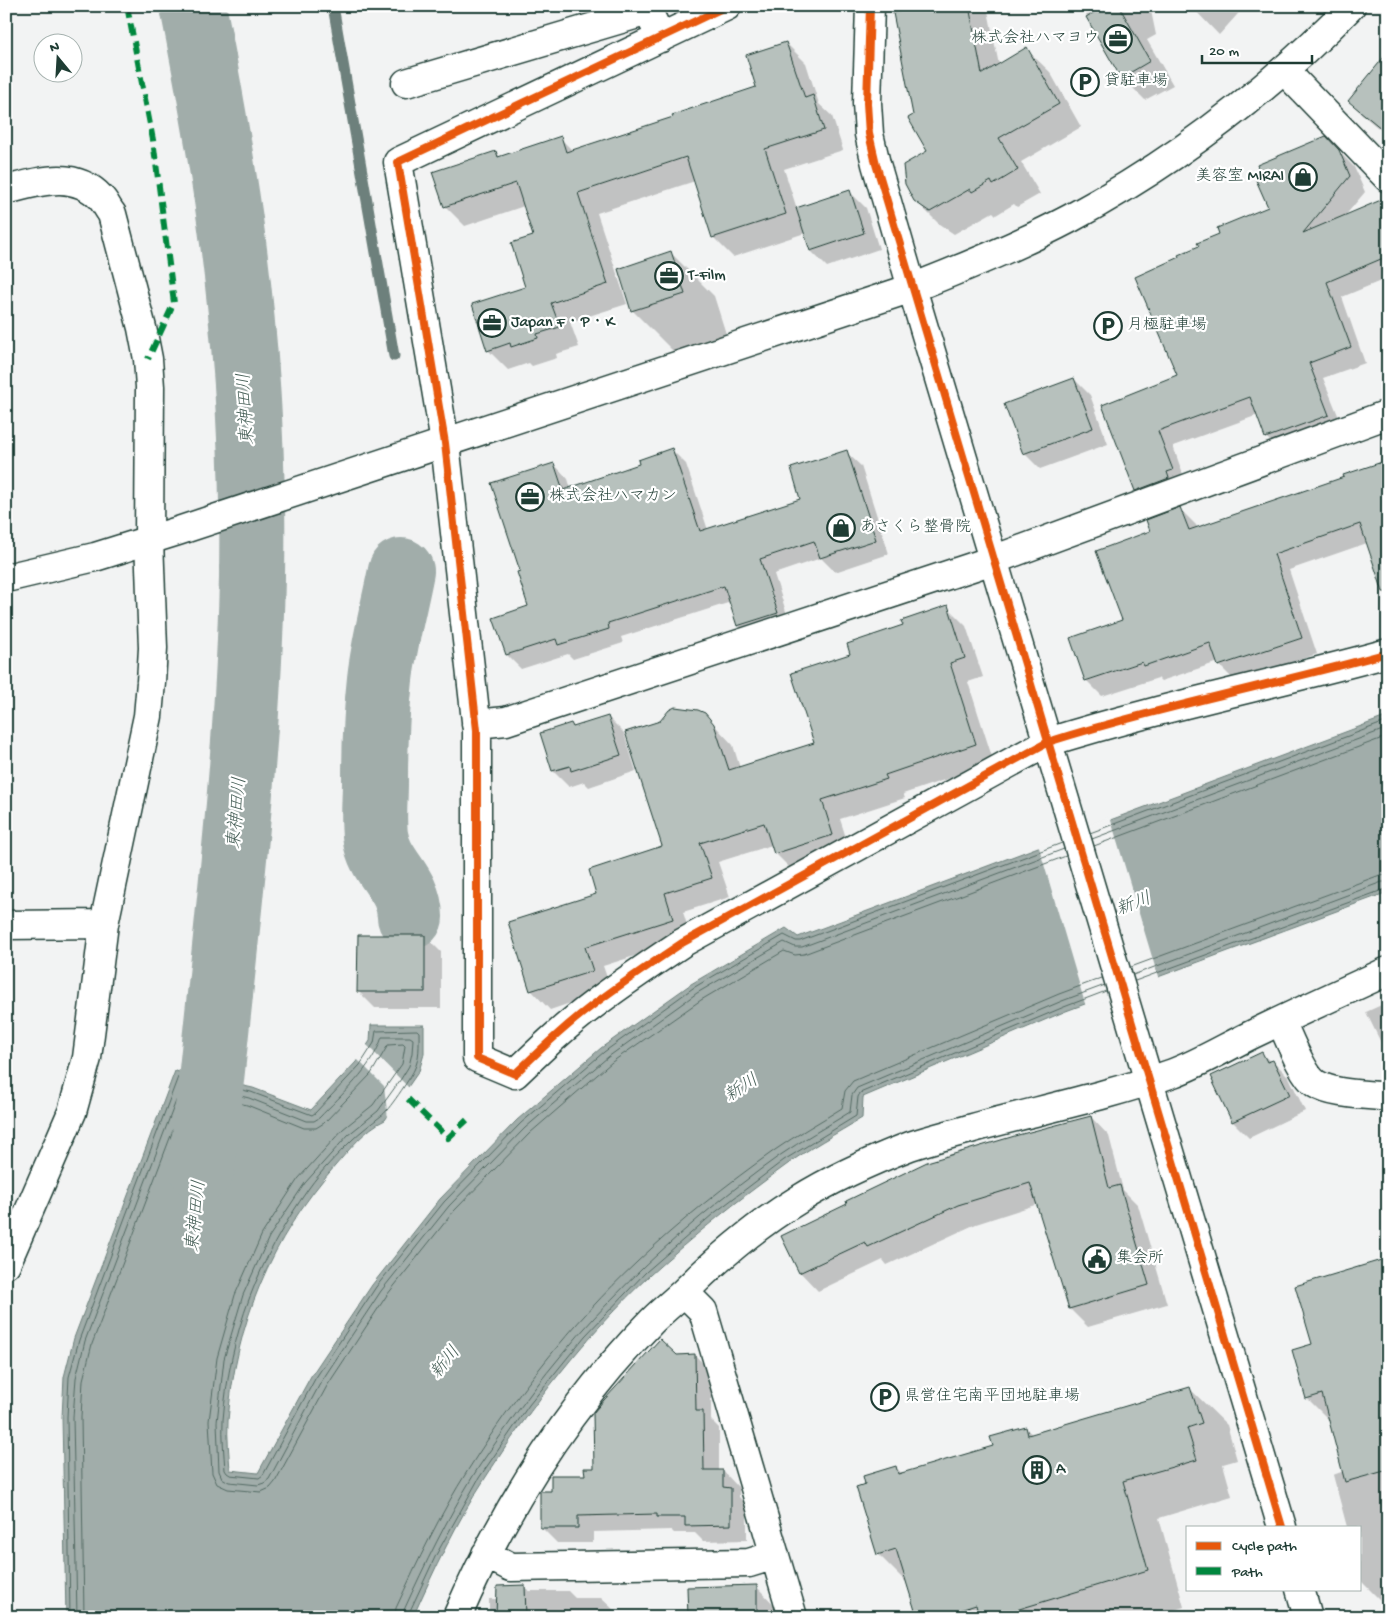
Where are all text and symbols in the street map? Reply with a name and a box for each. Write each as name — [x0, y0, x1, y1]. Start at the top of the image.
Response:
office icon: 株式会社ハマヨウ — [1103, 24, 1133, 54]
place label: 株式会社ハマヨウ — [971, 28, 1099, 49]
north arrow — [32, 32, 82, 82]
scale bar — [1202, 32, 1312, 64]
text: N — [48, 39, 62, 58]
text: 20 m — [1209, 43, 1239, 61]
parking icon: 貸駐車場 — [1070, 67, 1100, 97]
place label: 貸駐車場 — [1104, 72, 1168, 92]
shop icon: 美容室 MIRAI — [1288, 162, 1318, 192]
place label: 美容室 MIRAI — [1196, 167, 1284, 187]
office icon: T-Film — [654, 261, 684, 291]
place label: T-Film — [687, 267, 726, 286]
office icon: Japan F・P・K — [477, 308, 507, 338]
parking icon: 月極駐車場 — [1093, 311, 1123, 341]
place label: Japan F・P・K — [511, 314, 617, 333]
place label: 月極駐車場 — [1127, 316, 1207, 336]
water label: 東神田川 — [234, 372, 259, 446]
office icon: 株式会社ハマカン — [515, 482, 545, 512]
place label: 株式会社ハマカン — [549, 486, 677, 507]
shop icon: あさくら整骨院 — [826, 513, 856, 543]
place label: あさくら整骨院 — [860, 518, 971, 538]
water label: 東神田川 — [223, 776, 252, 850]
water label: 新川 — [1113, 888, 1155, 921]
water label: 新川 — [721, 1070, 763, 1108]
water label: 東神田川 — [182, 1179, 211, 1253]
public building icon: 集会所 — [1082, 1244, 1112, 1274]
place label: 集会所 — [1116, 1248, 1164, 1269]
water label: 新川 — [426, 1342, 465, 1384]
parking icon: 県営住宅南平団地駐車場 — [870, 1382, 900, 1412]
place label: 県営住宅南平団地駐車場 — [904, 1386, 1080, 1407]
building icon: A — [1022, 1455, 1052, 1485]
place label: A — [1056, 1461, 1067, 1480]
legend — [1186, 1526, 1362, 1590]
text: Cycle path — [1232, 1538, 1297, 1556]
text: Path — [1231, 1564, 1263, 1582]

